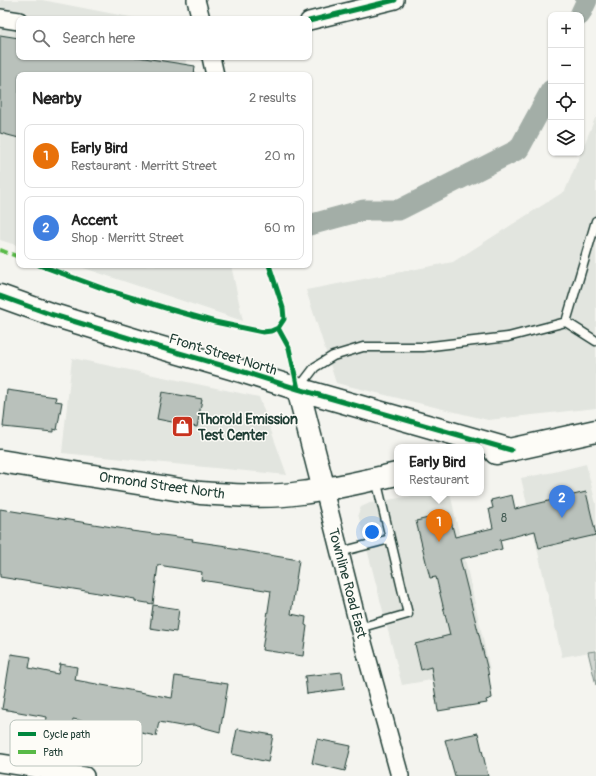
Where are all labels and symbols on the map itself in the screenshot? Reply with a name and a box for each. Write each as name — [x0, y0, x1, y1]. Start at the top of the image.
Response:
street label: Front Street North — [167, 330, 279, 379]
place label: Thorold Emission Test Center — [197, 411, 298, 444]
shop icon: Thorold Emission Test Center — [170, 414, 196, 440]
street label: Ormond Street North — [98, 468, 226, 503]
pin: 2 — [549, 485, 575, 518]
pin: 1 — [426, 509, 452, 542]
house number: 8 — [501, 511, 507, 526]
your location — [362, 522, 382, 542]
street label: Townline Road East — [325, 526, 370, 640]
legend — [10, 720, 142, 766]
text: Cycle path — [43, 728, 90, 741]
text: Path — [43, 746, 63, 759]

